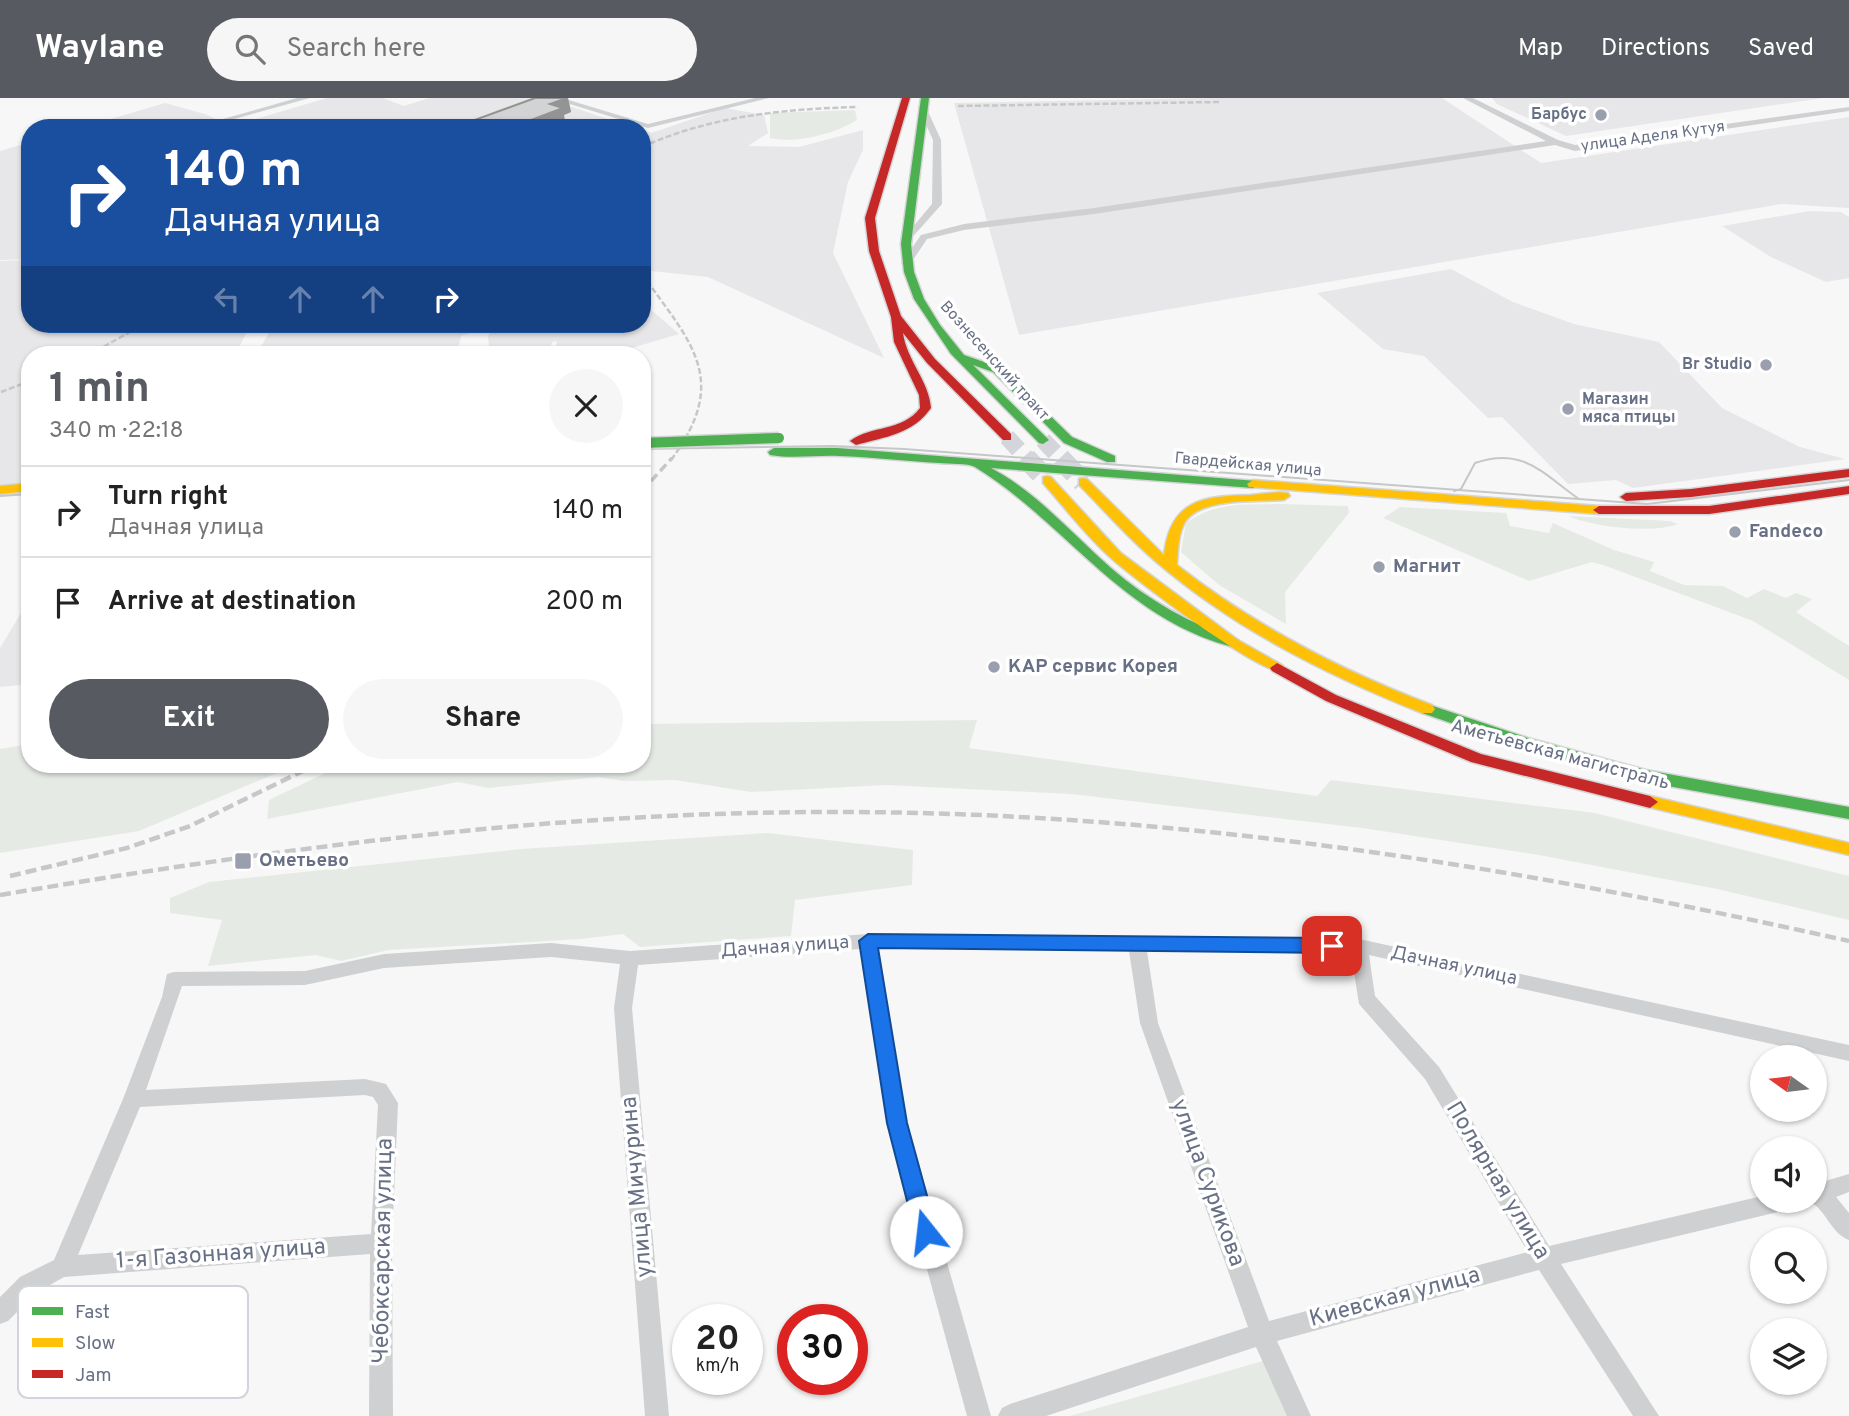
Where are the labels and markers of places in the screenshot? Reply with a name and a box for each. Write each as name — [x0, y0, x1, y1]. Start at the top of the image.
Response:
place label: Барбус — [1531, 105, 1587, 125]
marker: Барбус — [1593, 107, 1609, 123]
place label: Br Studio — [1682, 355, 1752, 375]
marker: Br Studio — [1758, 357, 1774, 373]
place label: Магазин мяса птицы — [1582, 390, 1675, 428]
marker: Магазин мяса птицы — [1560, 401, 1576, 417]
place label: Fandeco — [1749, 520, 1823, 544]
marker: Fandeco — [1727, 524, 1743, 540]
place label: Магнит — [1393, 555, 1461, 579]
marker: Магнит — [1371, 559, 1387, 575]
place label: КАР сервис Корея — [1008, 655, 1178, 679]
marker: КАР сервис Корея — [986, 659, 1002, 675]
place label: Ометьево — [259, 849, 349, 873]
marker: Ометьево — [233, 851, 253, 871]
pin — [1302, 916, 1362, 976]

